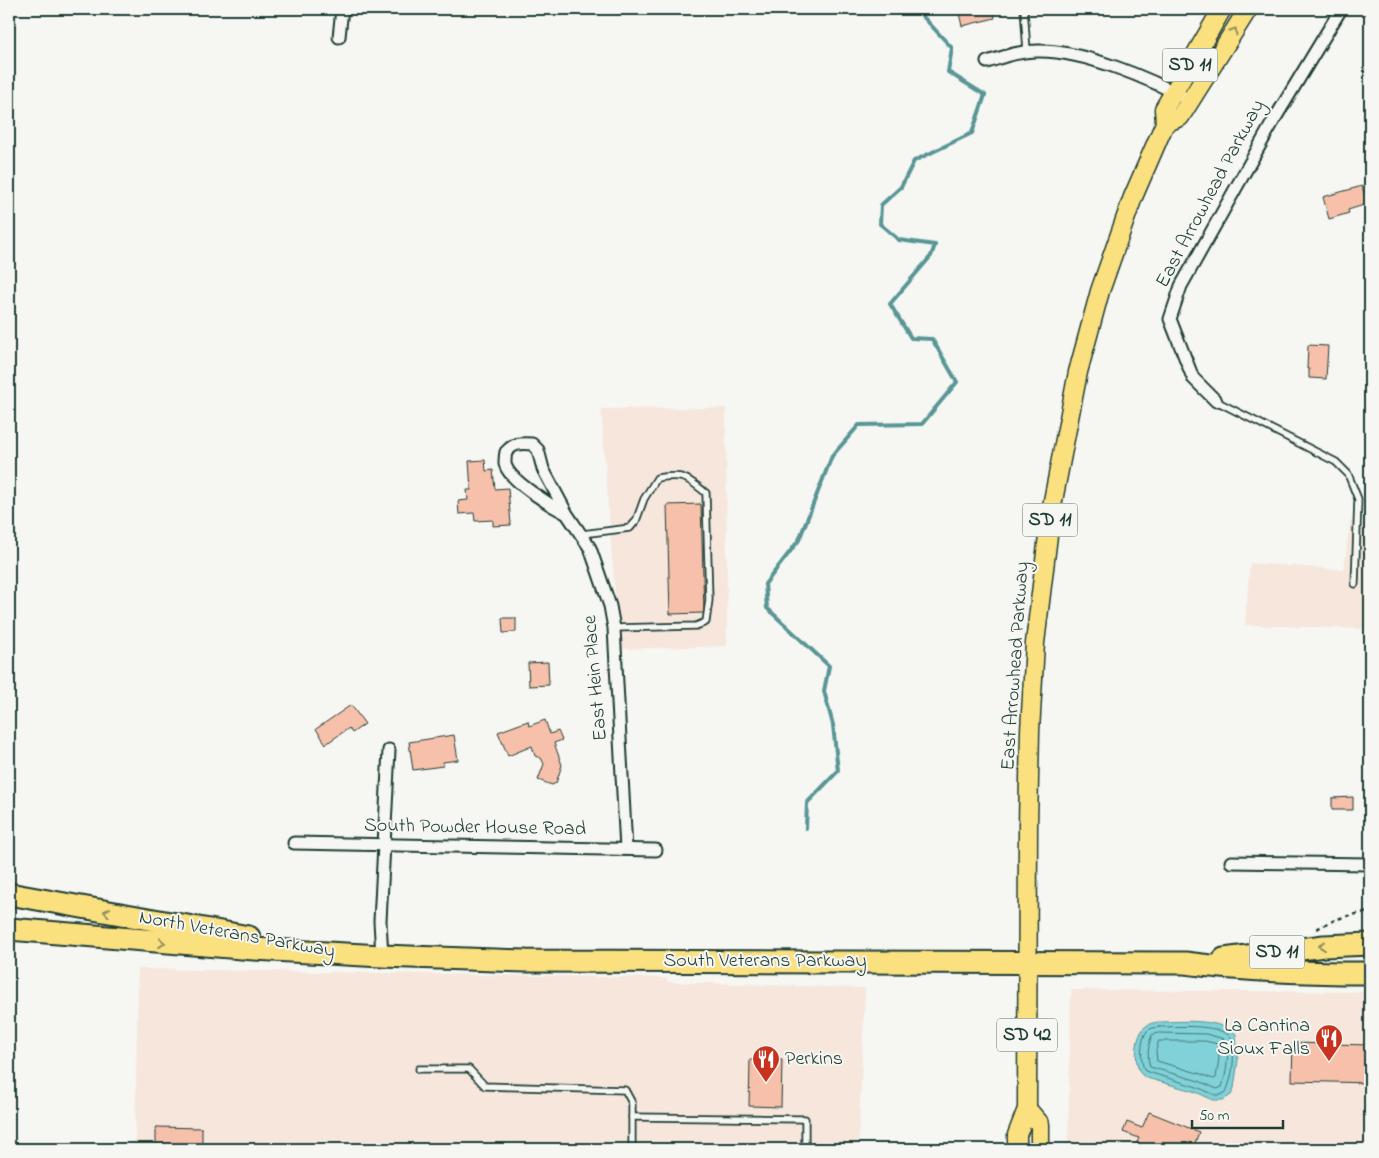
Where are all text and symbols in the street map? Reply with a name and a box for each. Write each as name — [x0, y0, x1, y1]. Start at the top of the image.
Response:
one-way arrow — [1228, 28, 1238, 37]
road number: SD 11 — [1162, 48, 1218, 82]
street label: East Arrowhead Parkway — [1149, 95, 1273, 293]
road number: SD 11 — [1022, 504, 1078, 536]
street label: East Arrowhead Parkway — [994, 561, 1038, 771]
street label: East Hein Place — [576, 614, 616, 742]
street label: South Powder House Road — [364, 812, 586, 844]
street label: North Veterans Parkway — [137, 903, 337, 967]
one-way arrow — [103, 907, 112, 917]
road number: SD 11 — [1250, 936, 1304, 969]
one-way arrow — [158, 937, 166, 948]
one-way arrow — [1317, 940, 1325, 951]
street label: South Veterans Parkway — [663, 947, 867, 976]
place label: La Cantina Sioux Falls — [1217, 1012, 1310, 1064]
road number: SD 42 — [997, 1018, 1057, 1052]
restaurant icon: La Cantina Sioux Falls — [1314, 1023, 1344, 1062]
restaurant icon: Perkins — [751, 1044, 781, 1083]
place label: Perkins — [785, 1045, 843, 1074]
scale bar — [1192, 1098, 1283, 1130]
text: 50 m — [1199, 1105, 1230, 1127]

